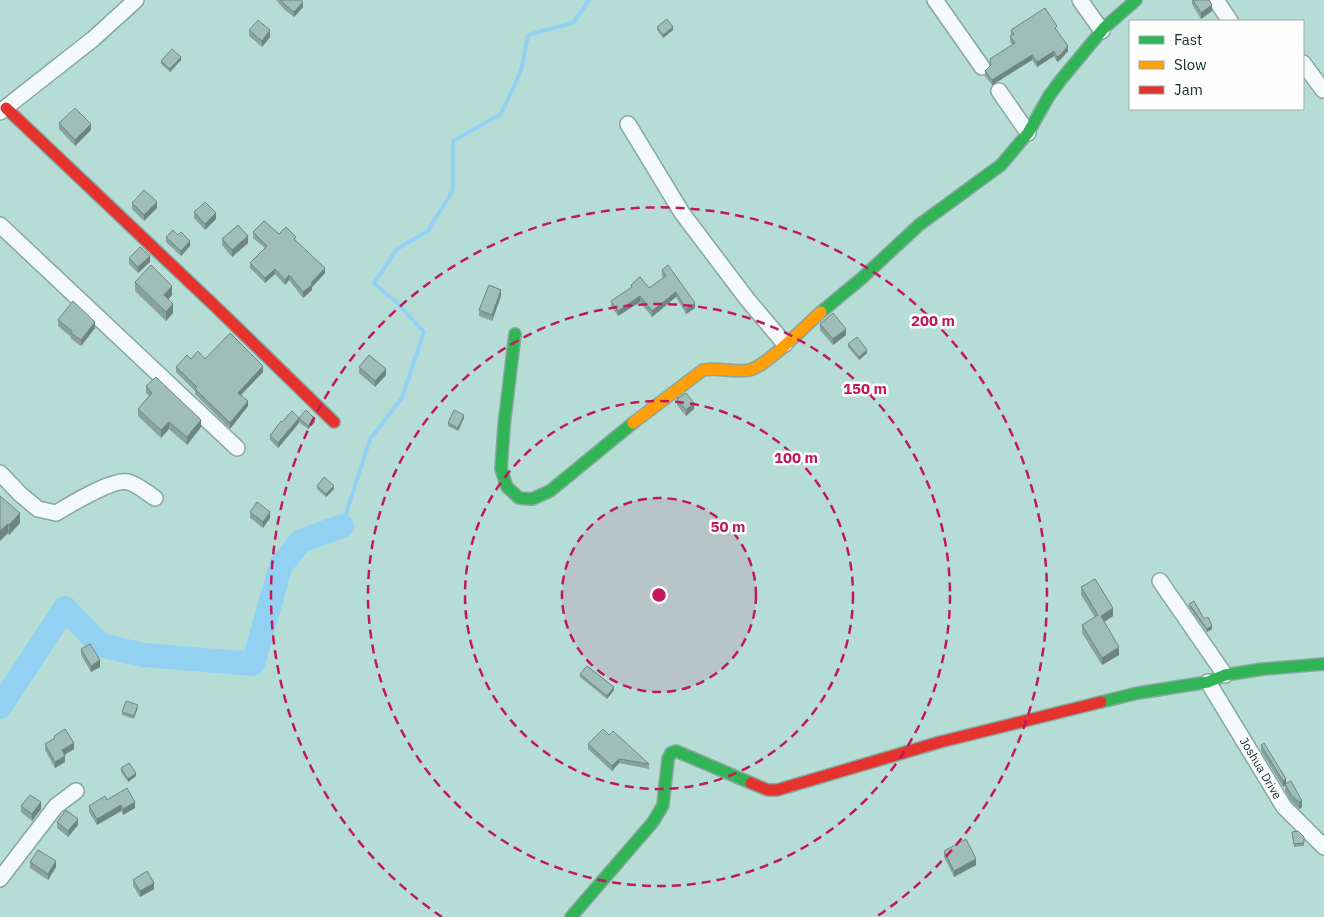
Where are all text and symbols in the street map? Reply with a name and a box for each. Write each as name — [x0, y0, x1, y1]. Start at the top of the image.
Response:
legend — [1129, 20, 1304, 110]
text: Fast — [1174, 30, 1202, 49]
text: Slow — [1174, 55, 1207, 74]
text: Jam — [1174, 80, 1203, 99]
text: 200 m — [911, 311, 955, 330]
text: 150 m — [843, 379, 887, 398]
text: 100 m — [774, 448, 818, 467]
text: 50 m — [711, 517, 745, 536]
centre of rings — [650, 586, 668, 604]
street label: Joshua Drive — [1237, 734, 1286, 802]

